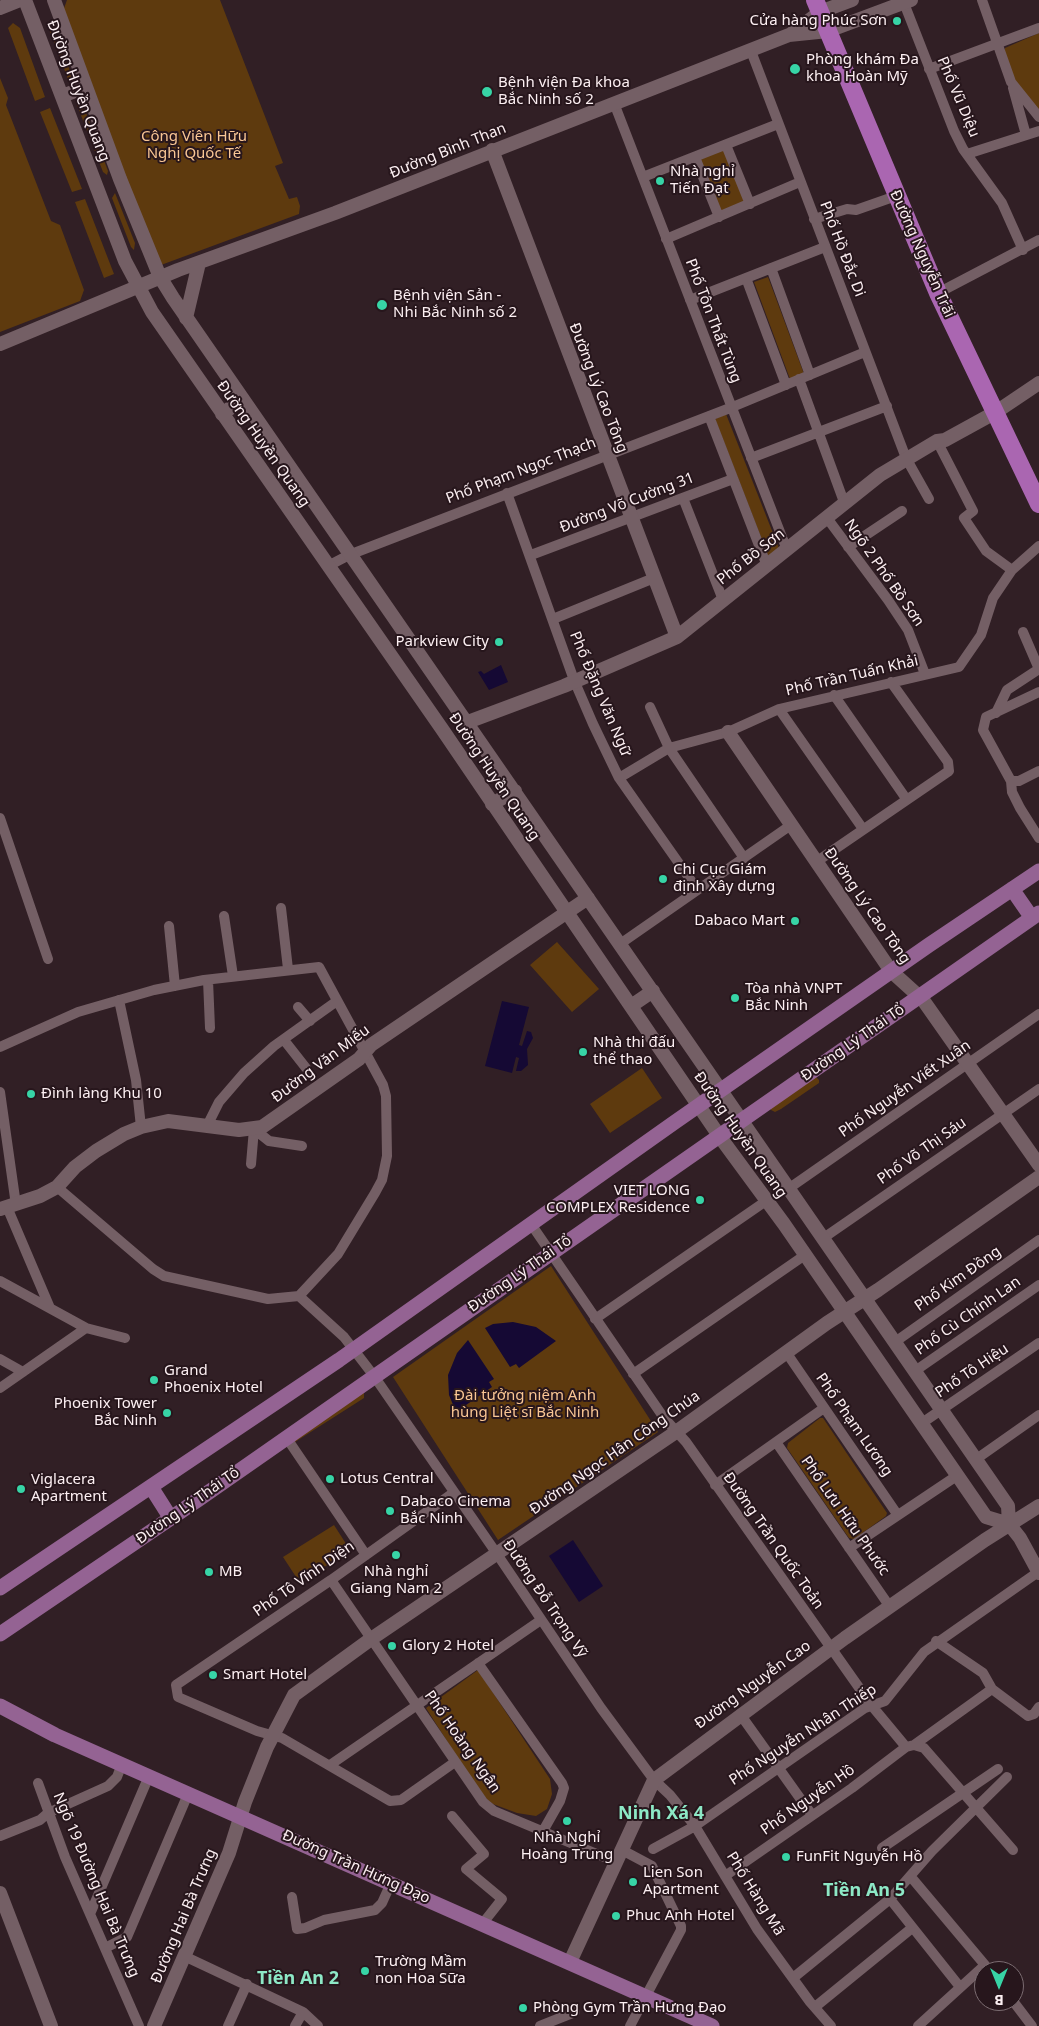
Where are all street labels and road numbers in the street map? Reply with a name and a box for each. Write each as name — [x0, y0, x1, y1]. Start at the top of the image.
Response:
street label: Đường Huyền Quang — [43, 18, 113, 164]
street label: Phố Vũ Diệu — [933, 54, 983, 140]
street label: Đường Bình Than — [387, 119, 509, 183]
street label: Đường Nguyễn Trãi — [886, 187, 958, 321]
street label: Phố Hồ Đắc Di — [816, 199, 868, 299]
street label: Phố Tôn Thất Tùng — [681, 256, 745, 386]
street label: Đường Lý Cao Tông — [565, 320, 631, 456]
street label: Đường Huyền Quang — [213, 377, 313, 511]
street label: Phố Phạm Ngọc Thạch — [443, 434, 599, 508]
street label: Đường Võ Cường 31 — [557, 469, 697, 537]
street label: Ngõ 2 Phố Bồ Sơn — [840, 516, 928, 630]
street label: Phố Bồ Sơn — [714, 525, 788, 589]
street label: Phố Đặng Văn Ngữ — [566, 629, 634, 759]
street label: Phố Trần Tuấn Khải — [784, 652, 920, 700]
street label: Đường Huyền Quang — [445, 710, 543, 844]
street label: Đường Lý Cao Tông — [820, 844, 914, 968]
street label: Đường Lý Thái Tổ — [798, 1001, 908, 1085]
street label: Đường Văn Miếu — [268, 1021, 374, 1107]
street label: Phố Nguyễn Viết Xuân — [836, 1037, 974, 1141]
street label: Đường Huyền Quang — [690, 1068, 790, 1202]
street label: Phố Võ Thị Sáu — [874, 1114, 970, 1188]
street label: Đường Lý Thái Tổ — [465, 1232, 575, 1316]
street label: Phố Kim Đồng — [912, 1243, 1004, 1315]
street label: Phố Cù Chính Lan — [912, 1273, 1024, 1359]
street label: Phố Tô Hiệu — [932, 1340, 1012, 1402]
street label: Phố Phạm Lương — [812, 1370, 896, 1480]
street label: Đường Ngọc Hân Công Chúa — [526, 1387, 704, 1519]
street label: Phố Lưu Hữu Phước — [797, 1453, 893, 1579]
street label: Đường Lý Thái Tổ — [133, 1464, 243, 1548]
street label: Đường Trần Quốc Toản — [719, 1469, 827, 1613]
street label: Phố Tô Vĩnh Diện — [250, 1537, 358, 1621]
street label: Đường Đỗ Trọng Vỹ — [499, 1537, 591, 1661]
street label: Đường Nguyễn Cao — [692, 1637, 814, 1733]
street label: Phố Nguyễn Nhân Thiếp — [726, 1681, 880, 1789]
street label: Phố Hoàng Ngân — [420, 1687, 504, 1797]
street label: Phố Nguyễn Hồ — [758, 1761, 858, 1839]
street label: Ngõ 19 Đường Hai Bà Trưng — [49, 1790, 143, 1980]
street label: Đường Trần Hưng Đạo — [279, 1826, 433, 1908]
street label: Đường Hai Bà Trưng — [147, 1846, 221, 1986]
street label: Phố Hàng Mã — [722, 1849, 788, 1939]

